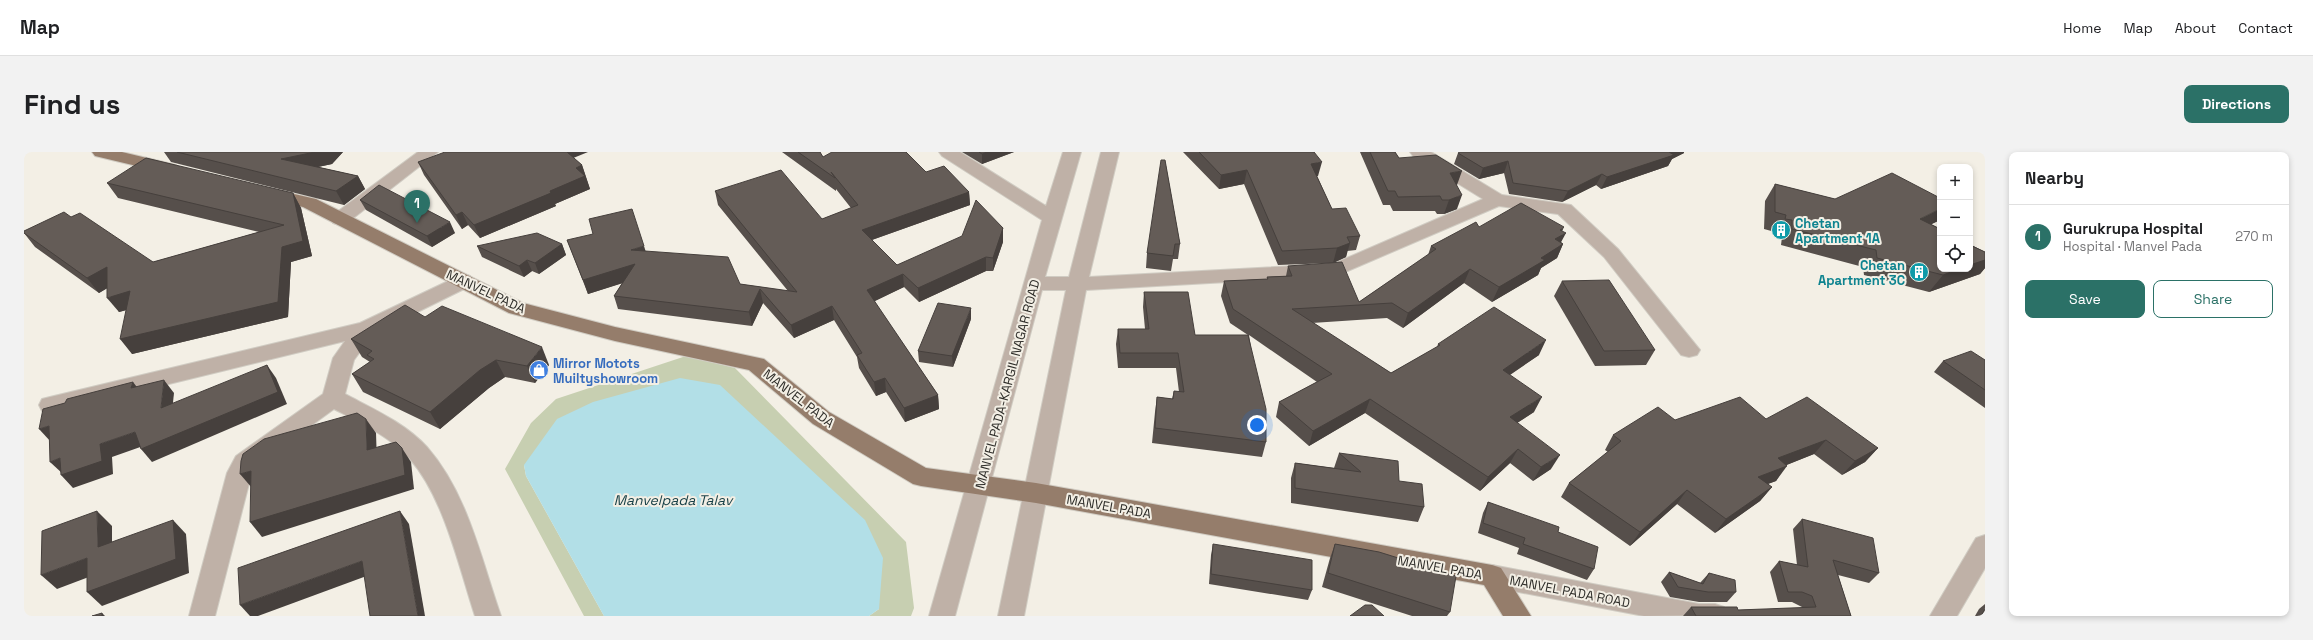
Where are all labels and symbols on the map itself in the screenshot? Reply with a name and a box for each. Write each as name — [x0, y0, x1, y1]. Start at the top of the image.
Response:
pin: 1 — [404, 190, 430, 223]
place label: Chetan Apartment 1A — [1795, 215, 1881, 247]
building icon: Chetan Apartment 1A — [1770, 219, 1792, 241]
place label: Chetan Apartment 3C — [1818, 257, 1905, 289]
building icon: Chetan Apartment 3C — [1908, 261, 1930, 283]
street label: MANVEL PADA — [443, 266, 528, 317]
street label: MANVEL PADA-KARGIL NAGAR ROAD — [971, 278, 1044, 491]
place label: Mirror Motots Muiltyshowroom — [553, 355, 658, 387]
shop icon: Mirror Motots Muiltyshowroom — [528, 359, 550, 381]
street label: MANVEL PADA — [760, 365, 838, 431]
your location — [1247, 415, 1267, 435]
water label: Manvelpada Talav — [614, 491, 734, 509]
street label: MANVEL PADA — [1065, 491, 1152, 522]
street label: MANVEL PADA — [1396, 552, 1483, 583]
street label: MANVEL PADA ROAD — [1508, 571, 1632, 611]

